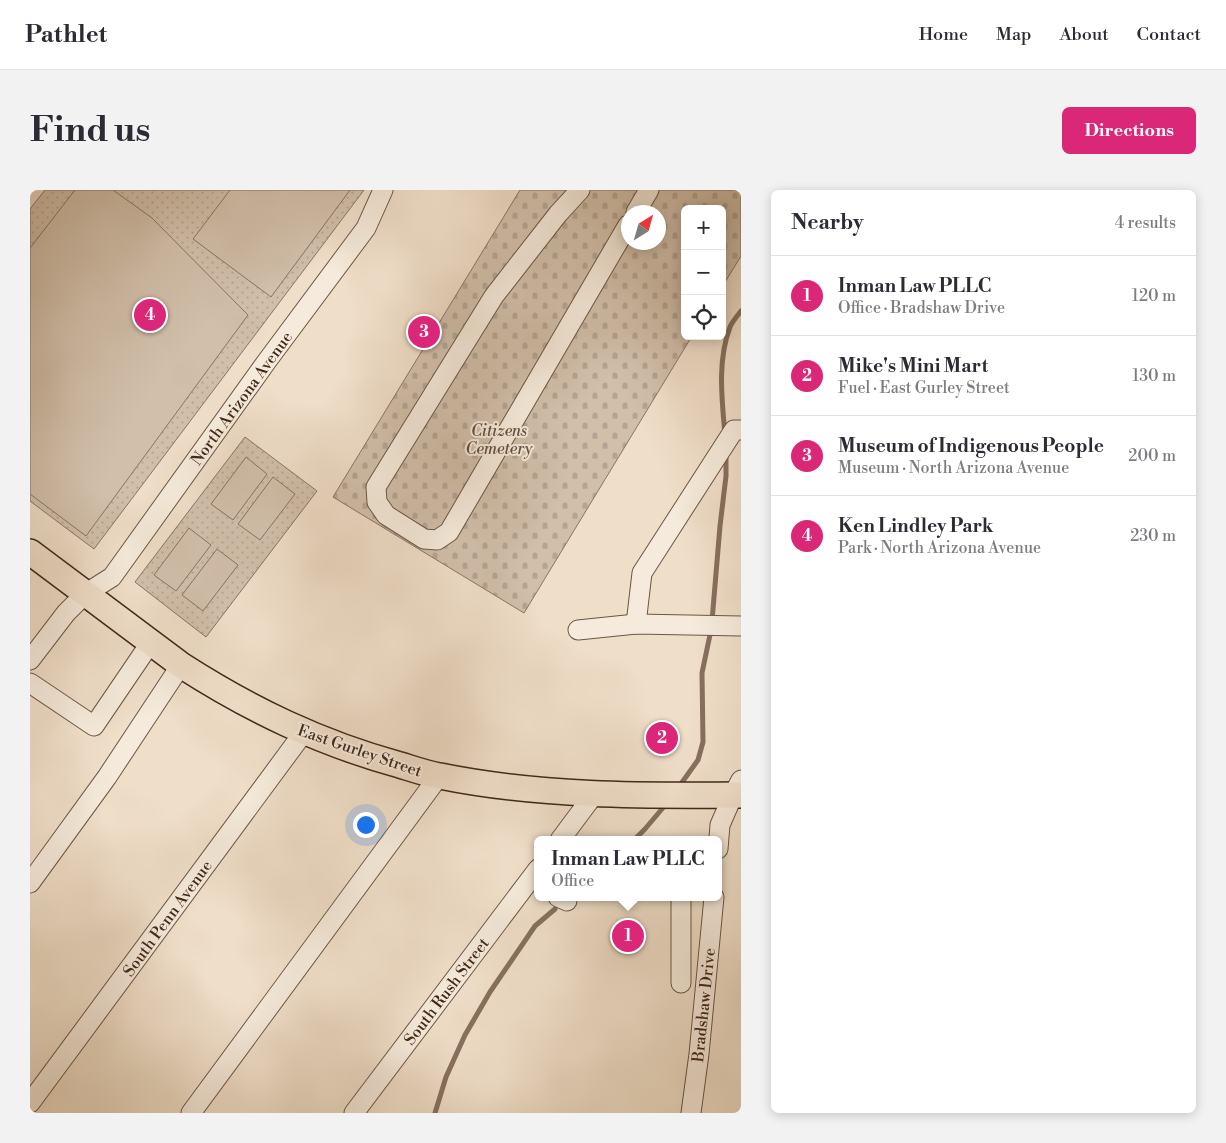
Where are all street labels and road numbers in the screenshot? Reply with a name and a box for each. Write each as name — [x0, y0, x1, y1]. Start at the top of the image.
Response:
street label: North Arizona Avenue — [187, 328, 297, 469]
street label: East Gurley Street — [295, 720, 425, 782]
street label: South Penn Avenue — [119, 856, 217, 981]
street label: South Rush Street — [400, 934, 494, 1049]
street label: Bradshaw Drive — [688, 947, 720, 1064]

